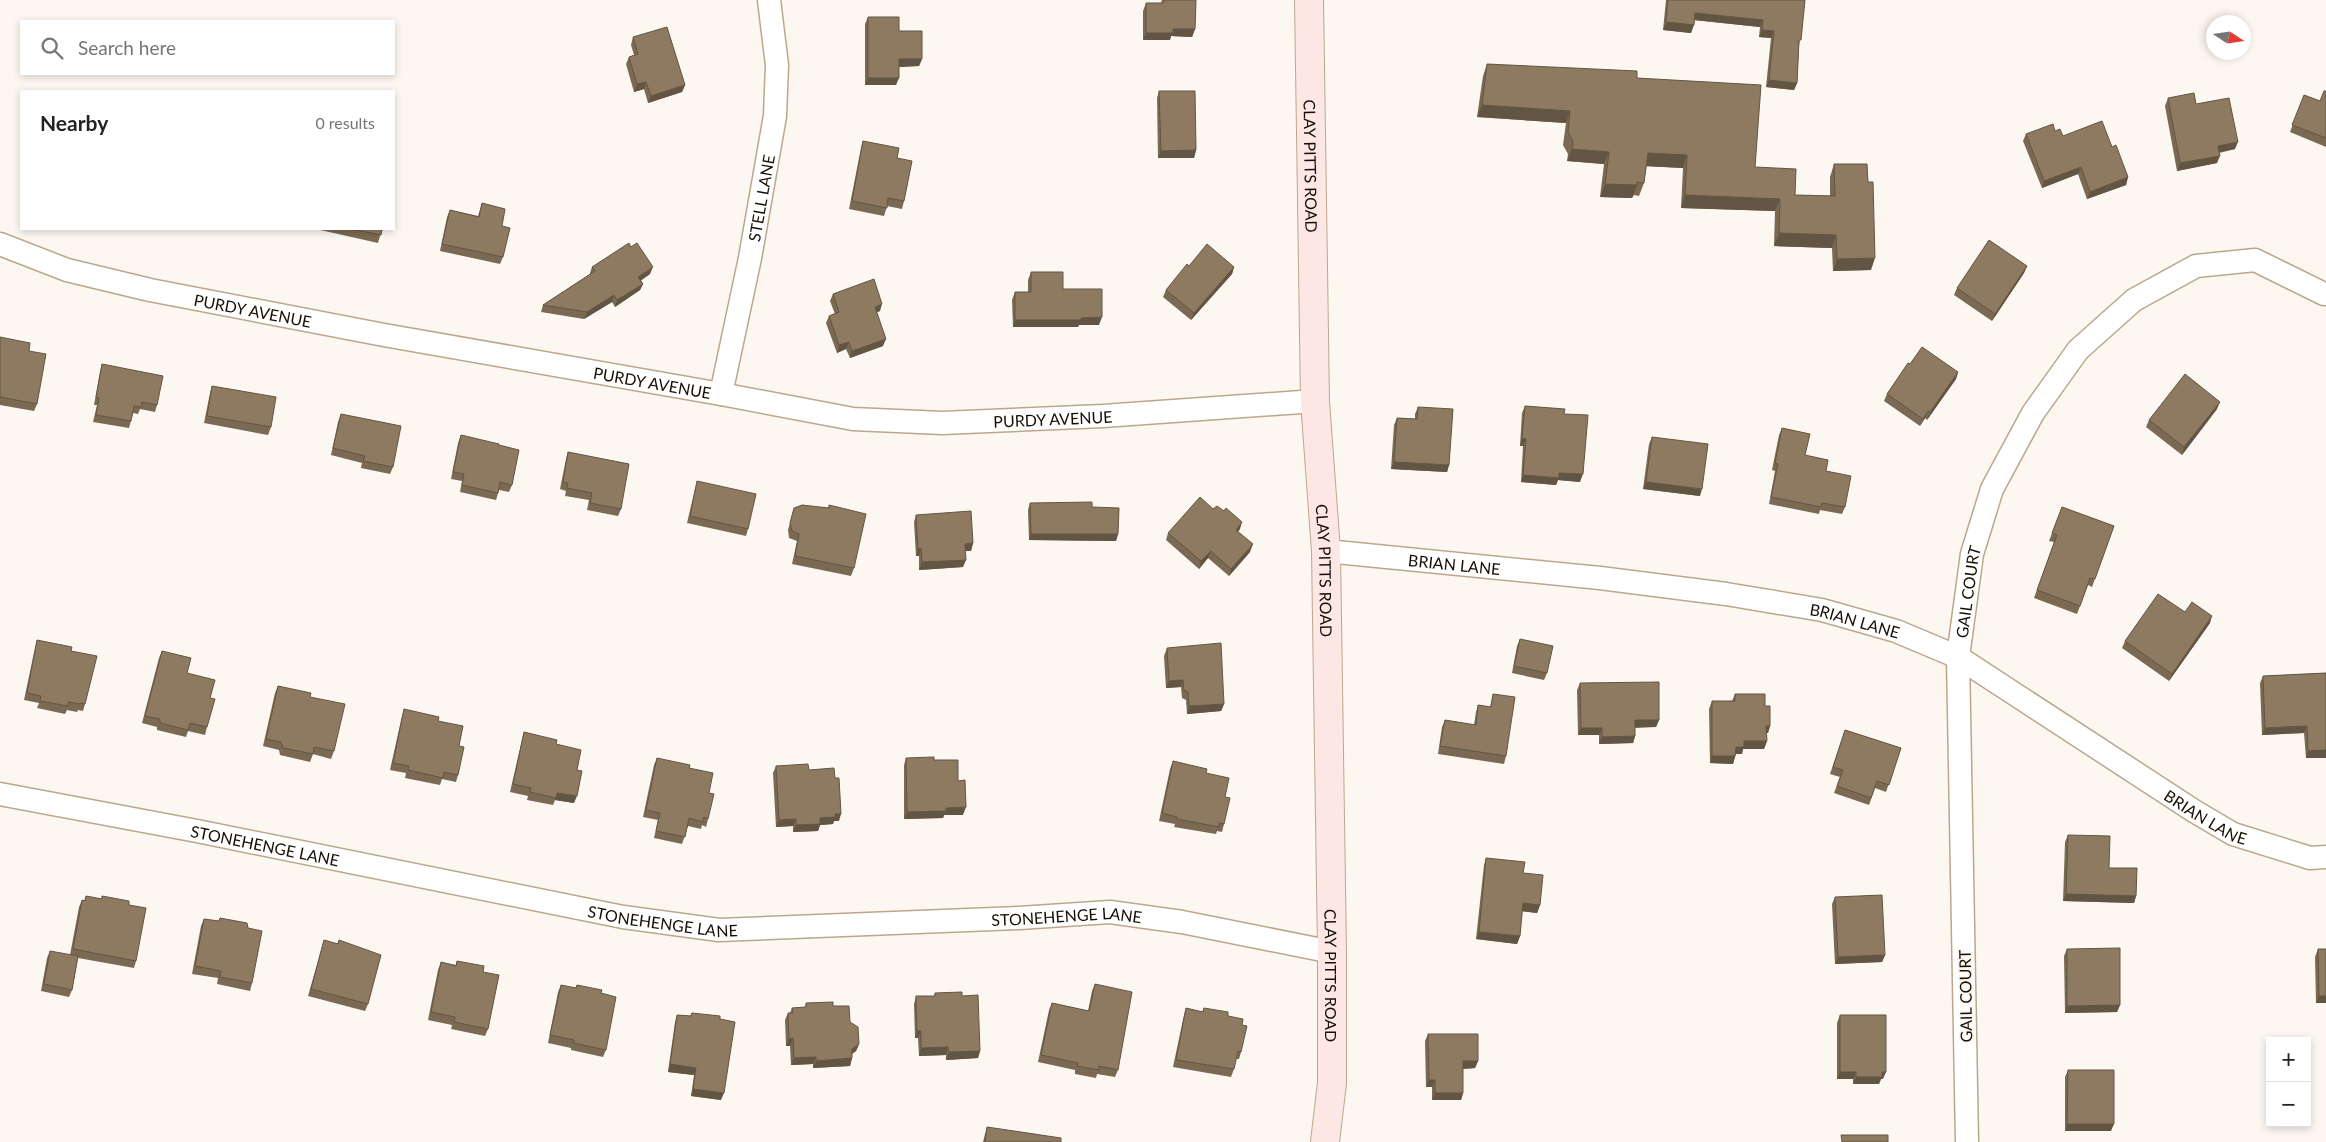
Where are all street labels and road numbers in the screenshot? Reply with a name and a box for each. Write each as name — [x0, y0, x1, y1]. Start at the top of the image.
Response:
street label: CLAY PITTS ROAD — [1301, 99, 1322, 233]
street label: STELL LANE — [744, 153, 778, 243]
street label: PURDY AVENUE — [193, 289, 313, 330]
street label: PURDY AVENUE — [592, 362, 713, 402]
street label: PURDY AVENUE — [993, 406, 1113, 430]
street label: CLAY PITTS ROAD — [1313, 503, 1337, 637]
street label: GAIL COURT — [1951, 543, 1984, 639]
street label: BRIAN LANE — [1407, 550, 1501, 578]
street label: BRIAN LANE — [1809, 599, 1902, 641]
street label: BRIAN LANE — [2161, 785, 2250, 847]
street label: STONEHENGE LANE — [189, 821, 341, 869]
street label: STONEHENGE LANE — [586, 901, 738, 940]
street label: STONEHENGE LANE — [991, 903, 1143, 929]
street label: CLAY PITTS ROAD — [1322, 909, 1342, 1042]
street label: GAIL COURT — [1955, 949, 1975, 1043]

